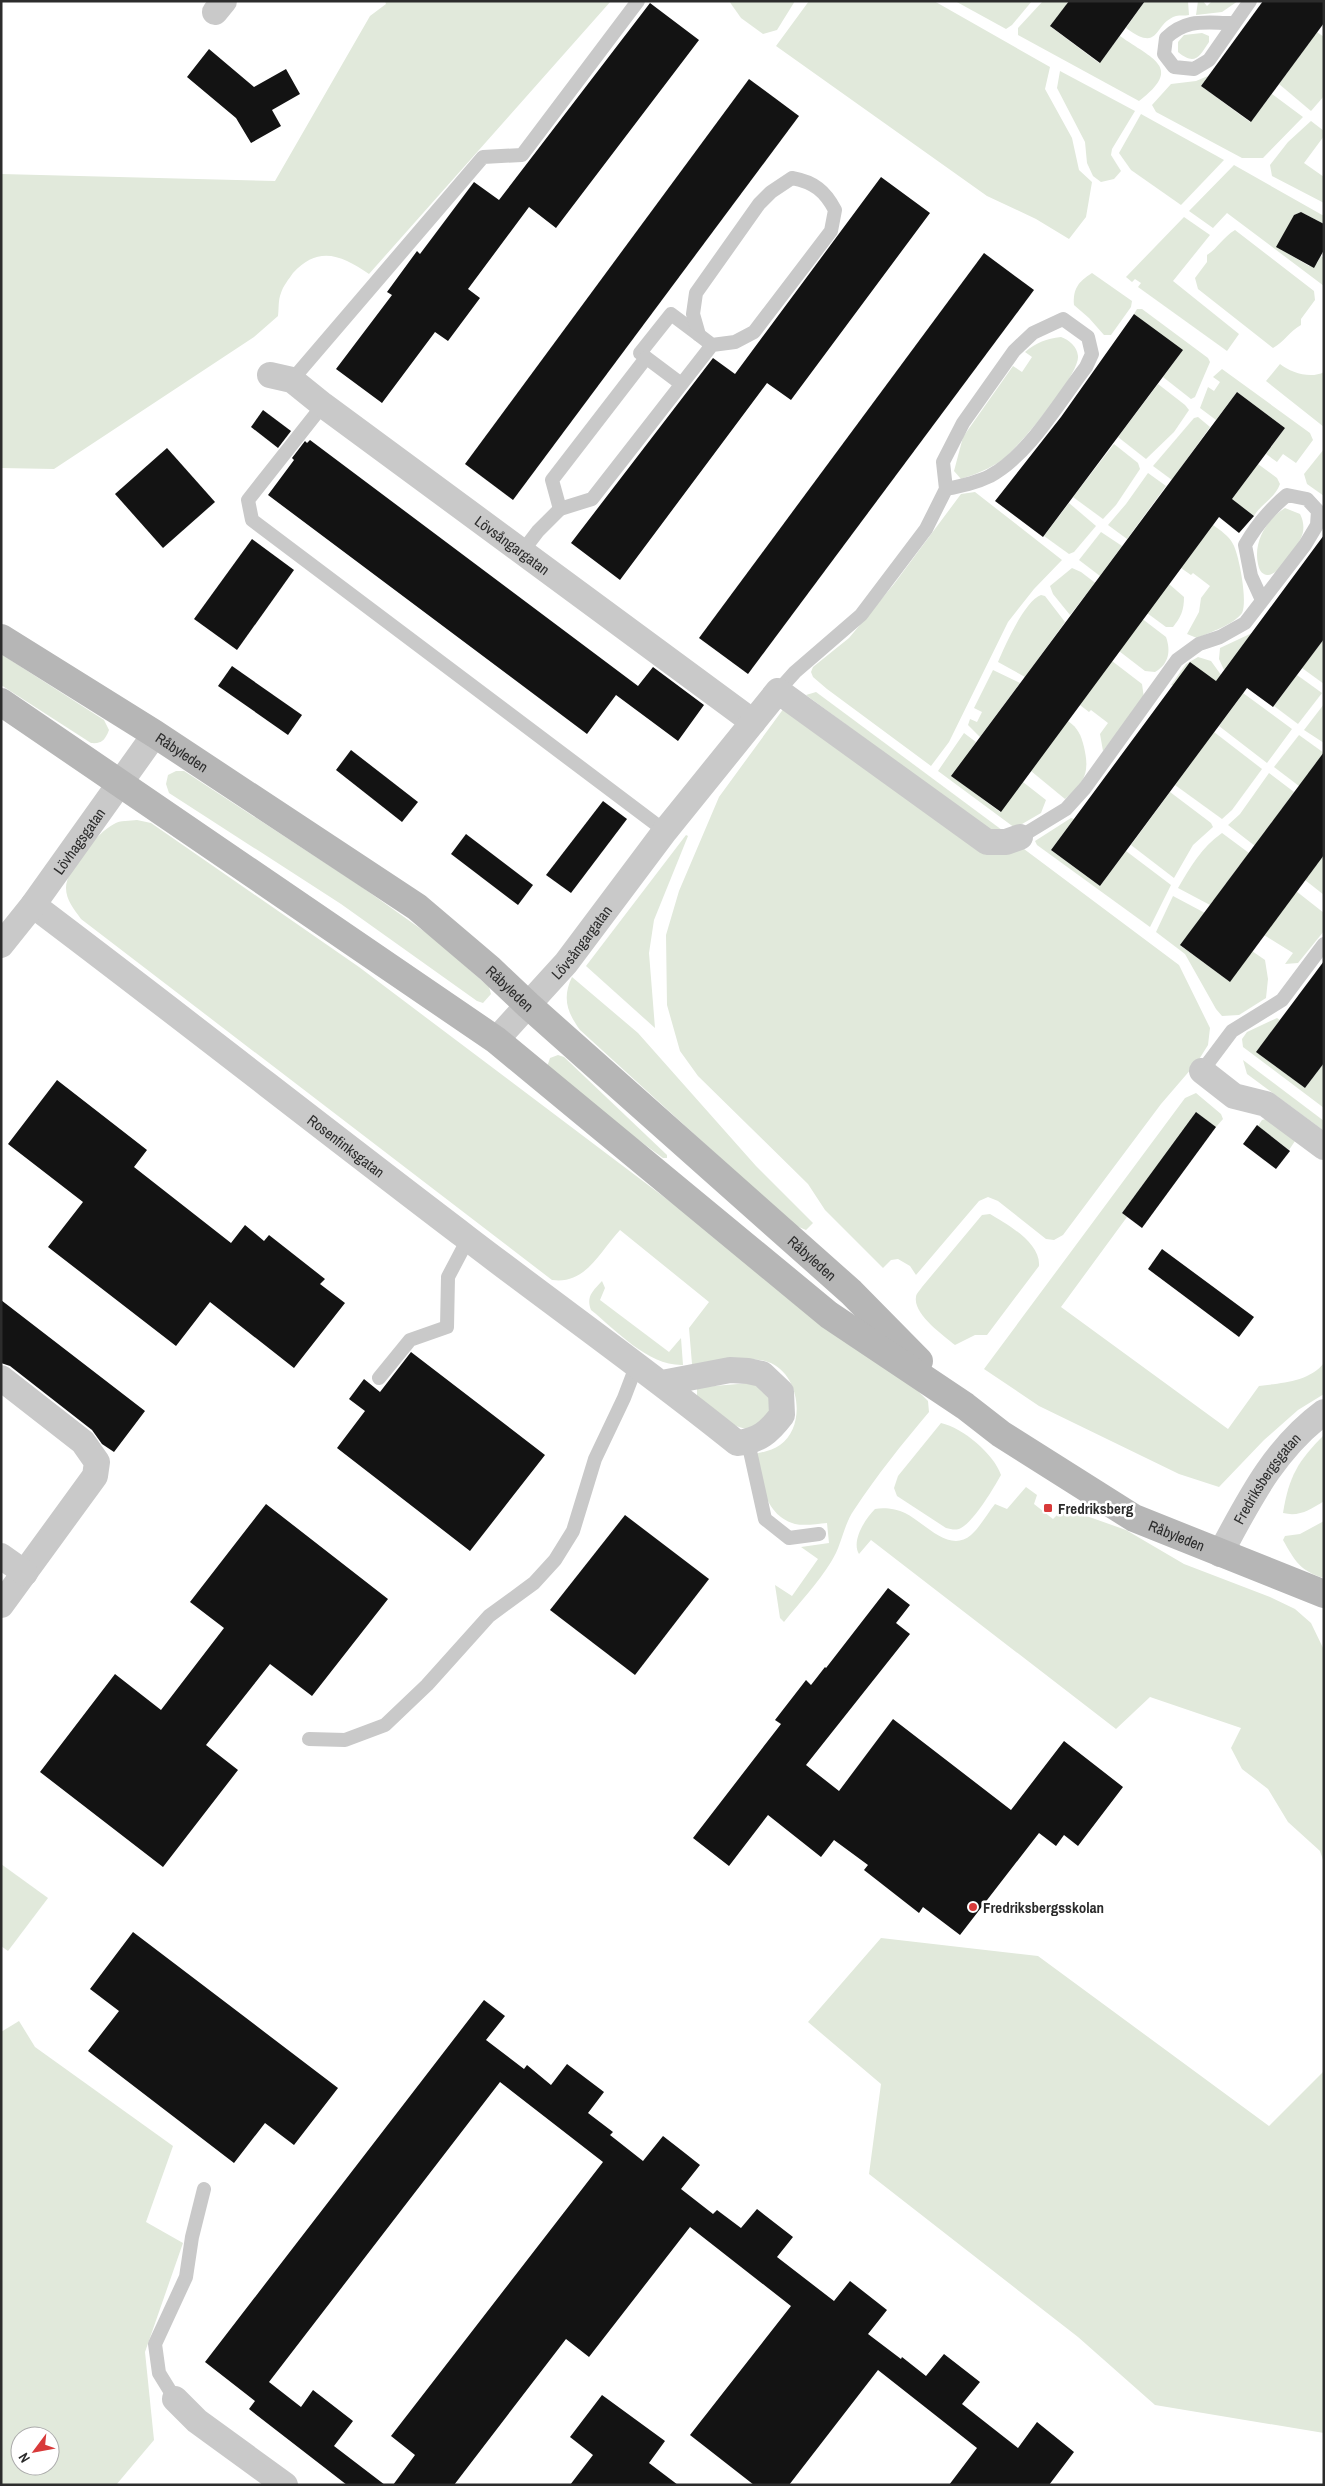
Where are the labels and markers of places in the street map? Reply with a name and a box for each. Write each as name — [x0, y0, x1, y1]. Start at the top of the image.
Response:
place label: Fredriksberg — [1058, 1498, 1134, 1519]
marker: Fredriksberg — [1042, 1502, 1054, 1514]
place label: Fredriksbergsskolan — [983, 1897, 1104, 1918]
marker: Fredriksbergsskolan — [967, 1901, 979, 1913]

